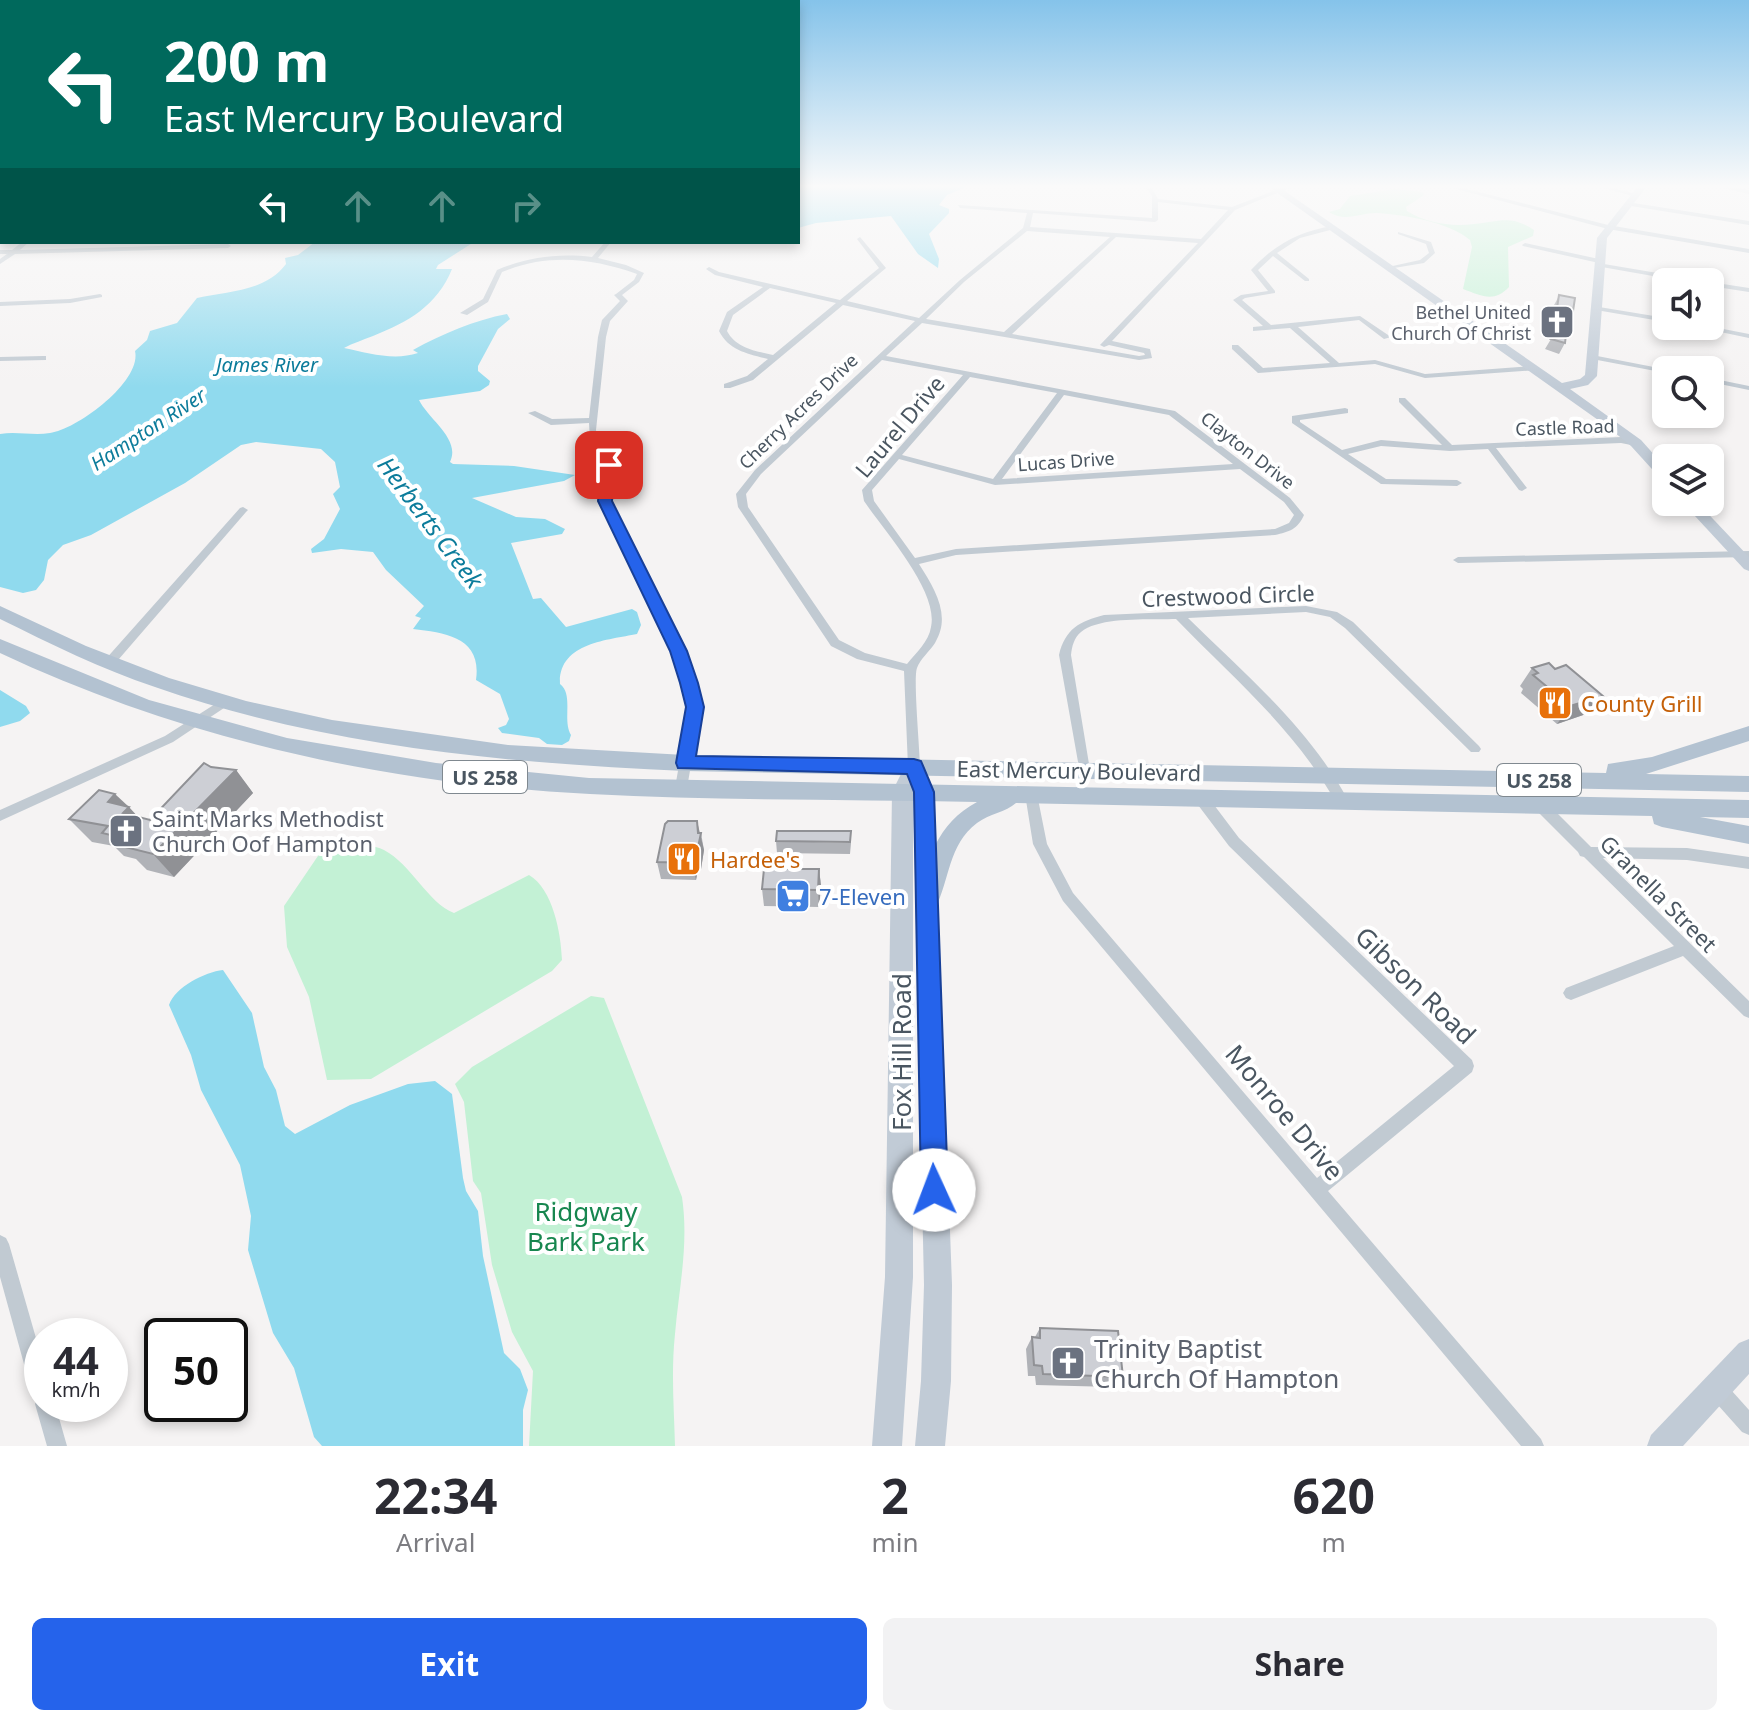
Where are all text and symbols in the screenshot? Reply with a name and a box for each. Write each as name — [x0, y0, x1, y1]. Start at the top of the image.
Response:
text: 200 m — [164, 22, 329, 98]
icon: left — [32, 32, 136, 136]
text: East Mercury Boulevard — [164, 94, 564, 143]
icon: left — [252, 184, 296, 228]
icon: ahead — [336, 184, 380, 228]
icon: ahead — [420, 184, 464, 228]
icon: right — [504, 184, 548, 228]
map controls — [1652, 268, 1724, 516]
button: sound — [1652, 268, 1724, 340]
place label: Bethel United Church Of Christ — [1391, 300, 1531, 345]
church icon: Bethel United Church Of Christ — [1538, 303, 1576, 341]
street label: Cherry Acres Drive — [733, 348, 863, 474]
water label: James River — [212, 351, 319, 378]
button: search — [1652, 356, 1724, 428]
street label: Laurel Drive — [848, 369, 950, 483]
water label: Hampton River — [85, 381, 212, 476]
street label: Clayton Drive — [1196, 406, 1300, 494]
street label: Castle Road — [1515, 413, 1615, 441]
pin — [575, 431, 643, 499]
icon: arrive — [587, 443, 631, 487]
button: layers — [1652, 444, 1724, 516]
street label: Lucas Drive — [1017, 446, 1115, 476]
water label: Herberts Creek — [371, 449, 492, 595]
street label: Crestwood Circle — [1141, 577, 1315, 613]
restaurant icon: County Grill — [1536, 684, 1574, 722]
place label: County Grill — [1581, 688, 1702, 718]
street label: East Mercury Boulevard — [956, 753, 1202, 787]
road number: US 258 — [443, 761, 527, 793]
road number: US 258 — [1497, 764, 1581, 796]
place label: Saint Marks Methodist Church Oof Hampton — [152, 803, 384, 858]
church icon: Saint Marks Methodist Church Oof Hampton — [107, 812, 145, 850]
street label: Granella Street — [1594, 828, 1724, 958]
restaurant icon: Hardee's — [665, 840, 703, 878]
place label: Hardee's — [710, 844, 800, 874]
supermarket icon: 7-Eleven — [774, 877, 812, 915]
place label: 7-Eleven — [819, 881, 906, 911]
street label: Gibson Road — [1348, 918, 1484, 1052]
street label: Fox Hill Road — [883, 973, 919, 1131]
street label: Monroe Drive — [1218, 1036, 1352, 1188]
position arrow — [892, 1148, 976, 1232]
park label: Ridgway Bark Park — [527, 1193, 645, 1259]
speed limit sign: 50 — [144, 1318, 248, 1422]
place label: Trinity Baptist Church Of Hampton — [1094, 1330, 1339, 1396]
text: 44 — [53, 1332, 99, 1387]
church icon: Trinity Baptist Church Of Hampton — [1049, 1344, 1087, 1382]
text: km/h — [51, 1376, 101, 1403]
text: 22:34 — [374, 1463, 497, 1528]
text: 2 — [881, 1463, 909, 1528]
text: 620 — [1293, 1463, 1375, 1528]
text: Arrival — [396, 1524, 475, 1560]
text: min — [871, 1524, 919, 1560]
text: m — [1322, 1524, 1346, 1560]
button: Exit — [32, 1618, 867, 1710]
button: Share — [883, 1618, 1717, 1710]

